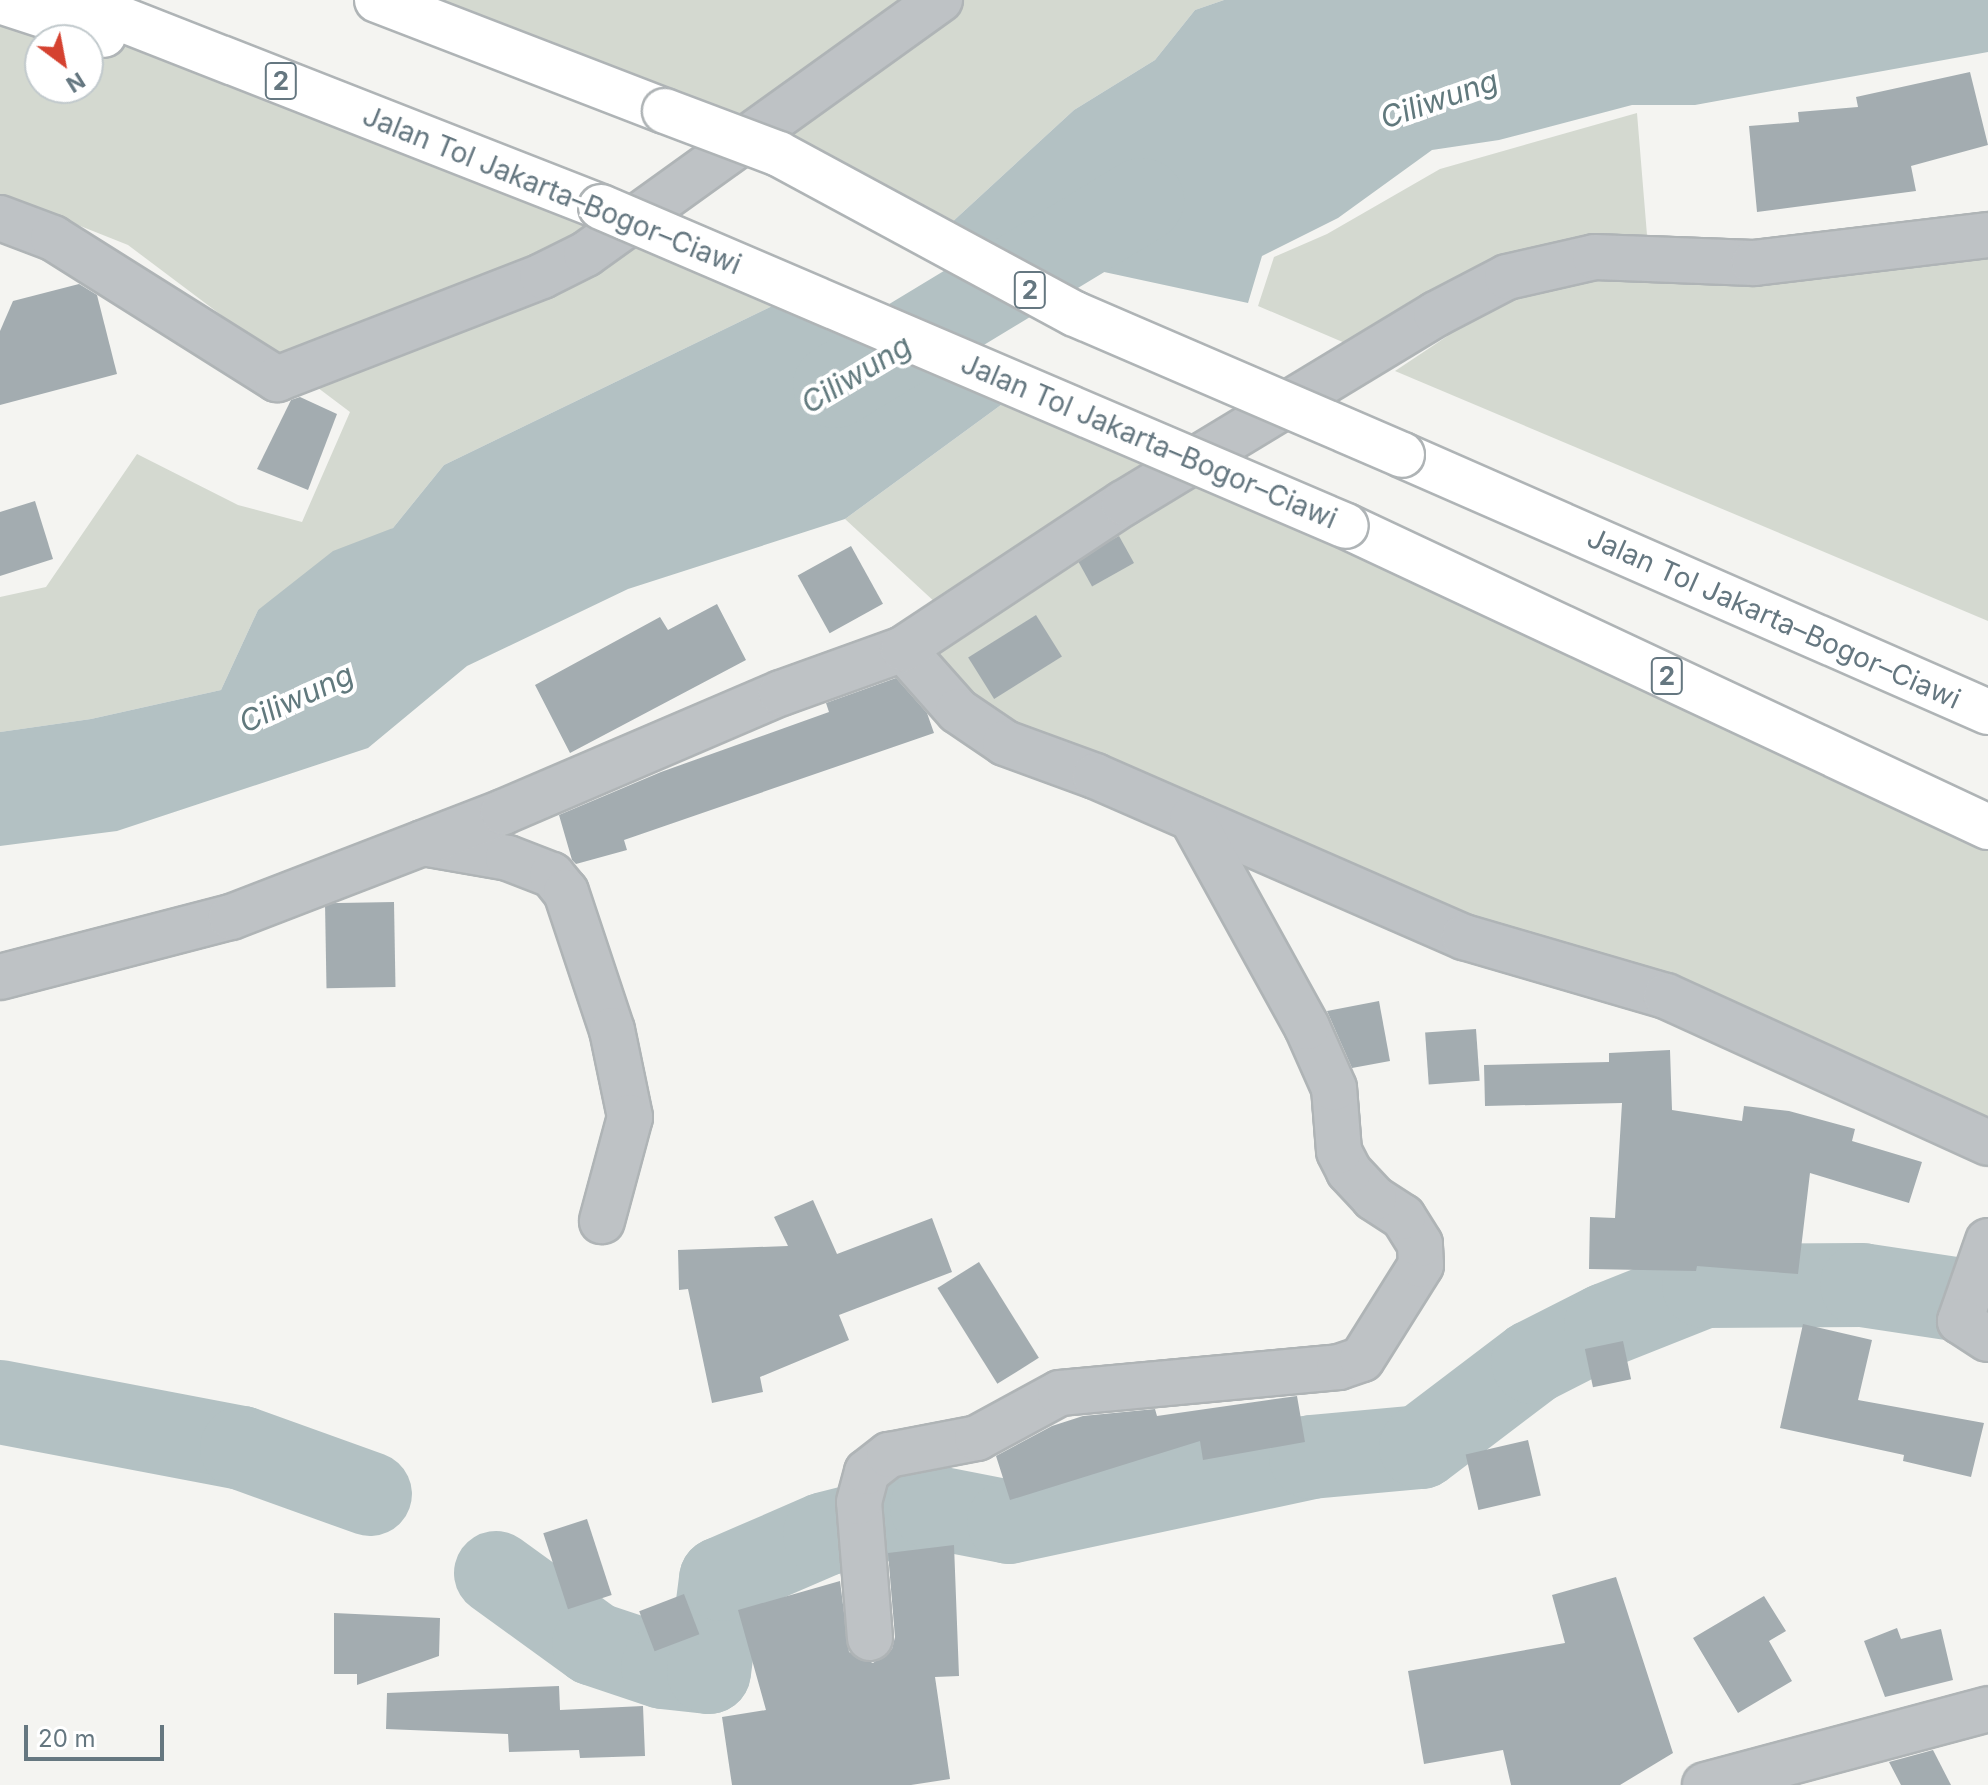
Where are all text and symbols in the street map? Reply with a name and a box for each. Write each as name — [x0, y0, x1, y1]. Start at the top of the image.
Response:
north arrow — [24, 24, 104, 104]
road number: 2 — [263, 59, 299, 103]
water label: Ciliwung — [1375, 62, 1503, 136]
text: N — [62, 67, 90, 98]
street label: Jalan Tol Jakarta–Bogor–Ciawi — [358, 99, 746, 281]
road number: 2 — [1012, 268, 1048, 312]
water label: Ciliwung — [794, 327, 918, 421]
street label: Jalan Tol Jakarta–Bogor–Ciawi — [956, 346, 1342, 536]
street label: Jalan Tol Jakarta–Bogor–Ciawi — [1582, 520, 1966, 716]
road number: 2 — [1649, 654, 1685, 698]
water label: Ciliwung — [233, 656, 359, 740]
scale bar — [28, 1709, 168, 1759]
text: 20 m — [38, 1724, 96, 1753]

